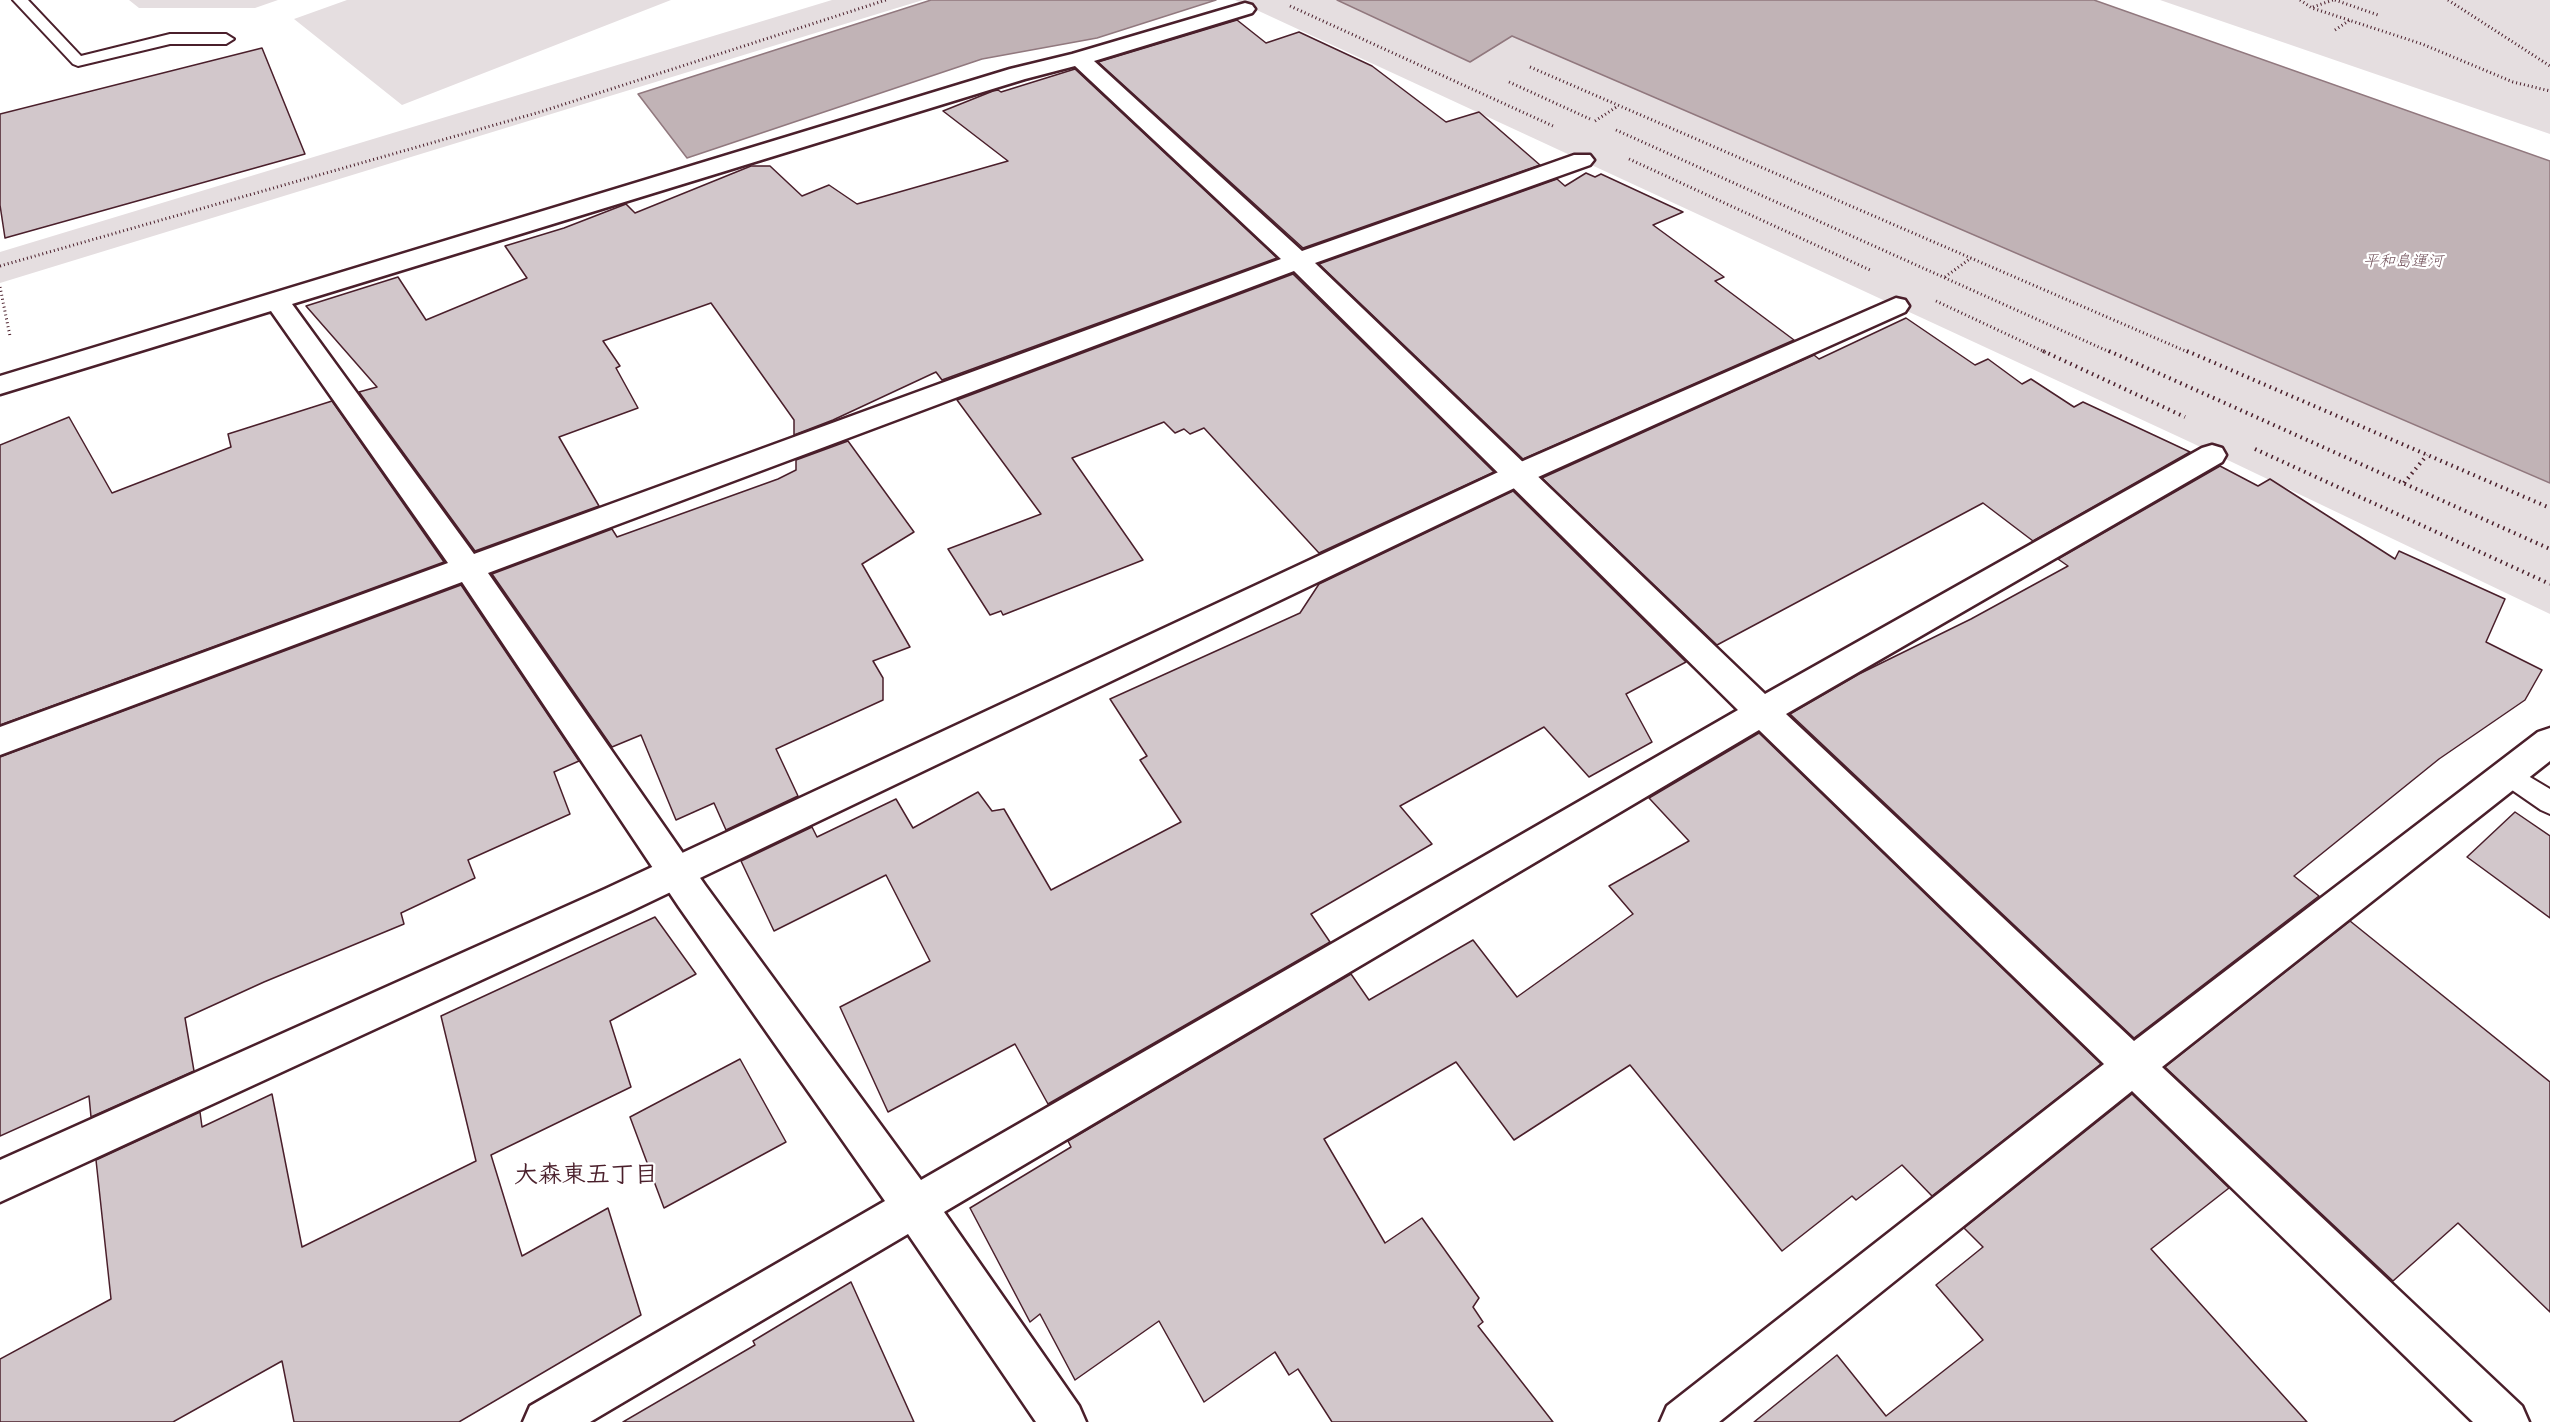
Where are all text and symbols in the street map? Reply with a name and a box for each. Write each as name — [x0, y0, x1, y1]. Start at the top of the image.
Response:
water label: 平和島運河 — [2363, 252, 2443, 272]
district label: 大森東五丁目 — [514, 1161, 658, 1189]

